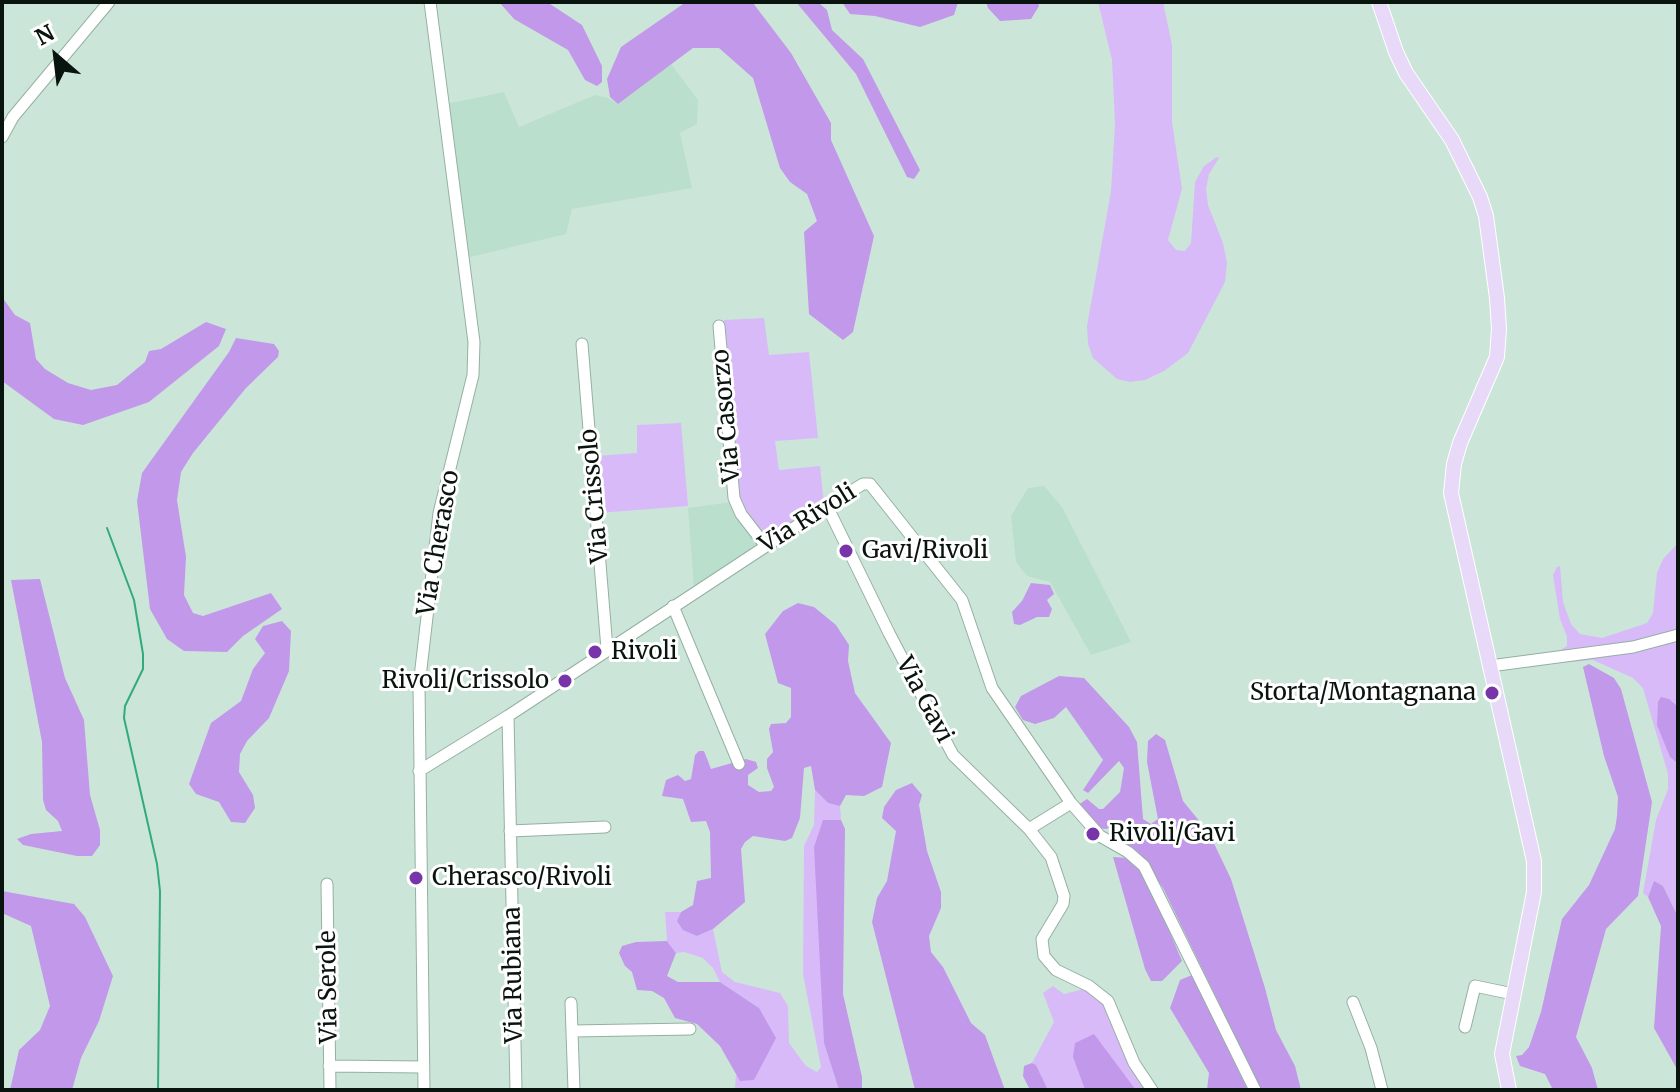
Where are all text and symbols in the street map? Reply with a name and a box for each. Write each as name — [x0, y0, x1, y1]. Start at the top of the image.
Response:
north arrow — [16, 16, 96, 96]
text: N — [30, 18, 59, 51]
street label: Via Casorzo — [707, 348, 747, 484]
street label: Via Crissolo — [575, 428, 615, 564]
street label: Via Cherasco — [412, 468, 466, 618]
street label: Via Rivoli — [754, 478, 862, 560]
place label: Gavi/Rivoli — [862, 537, 988, 565]
marker: Gavi/Rivoli — [837, 542, 855, 560]
place label: Rivoli — [611, 638, 678, 666]
marker: Rivoli — [586, 643, 604, 661]
street label: Via Gavi — [889, 652, 959, 748]
place label: Rivoli/Crissolo — [381, 667, 549, 695]
marker: Rivoli/Crissolo — [556, 672, 574, 690]
place label: Storta/Montagnana — [1250, 679, 1476, 707]
marker: Storta/Montagnana — [1483, 684, 1501, 702]
place label: Rivoli/Gavi — [1109, 820, 1235, 848]
marker: Rivoli/Gavi — [1084, 825, 1102, 843]
place label: Cherasco/Rivoli — [432, 864, 612, 892]
marker: Cherasco/Rivoli — [407, 869, 425, 887]
street label: Via Rubiana — [498, 906, 530, 1044]
street label: Via Serole — [314, 930, 344, 1044]

